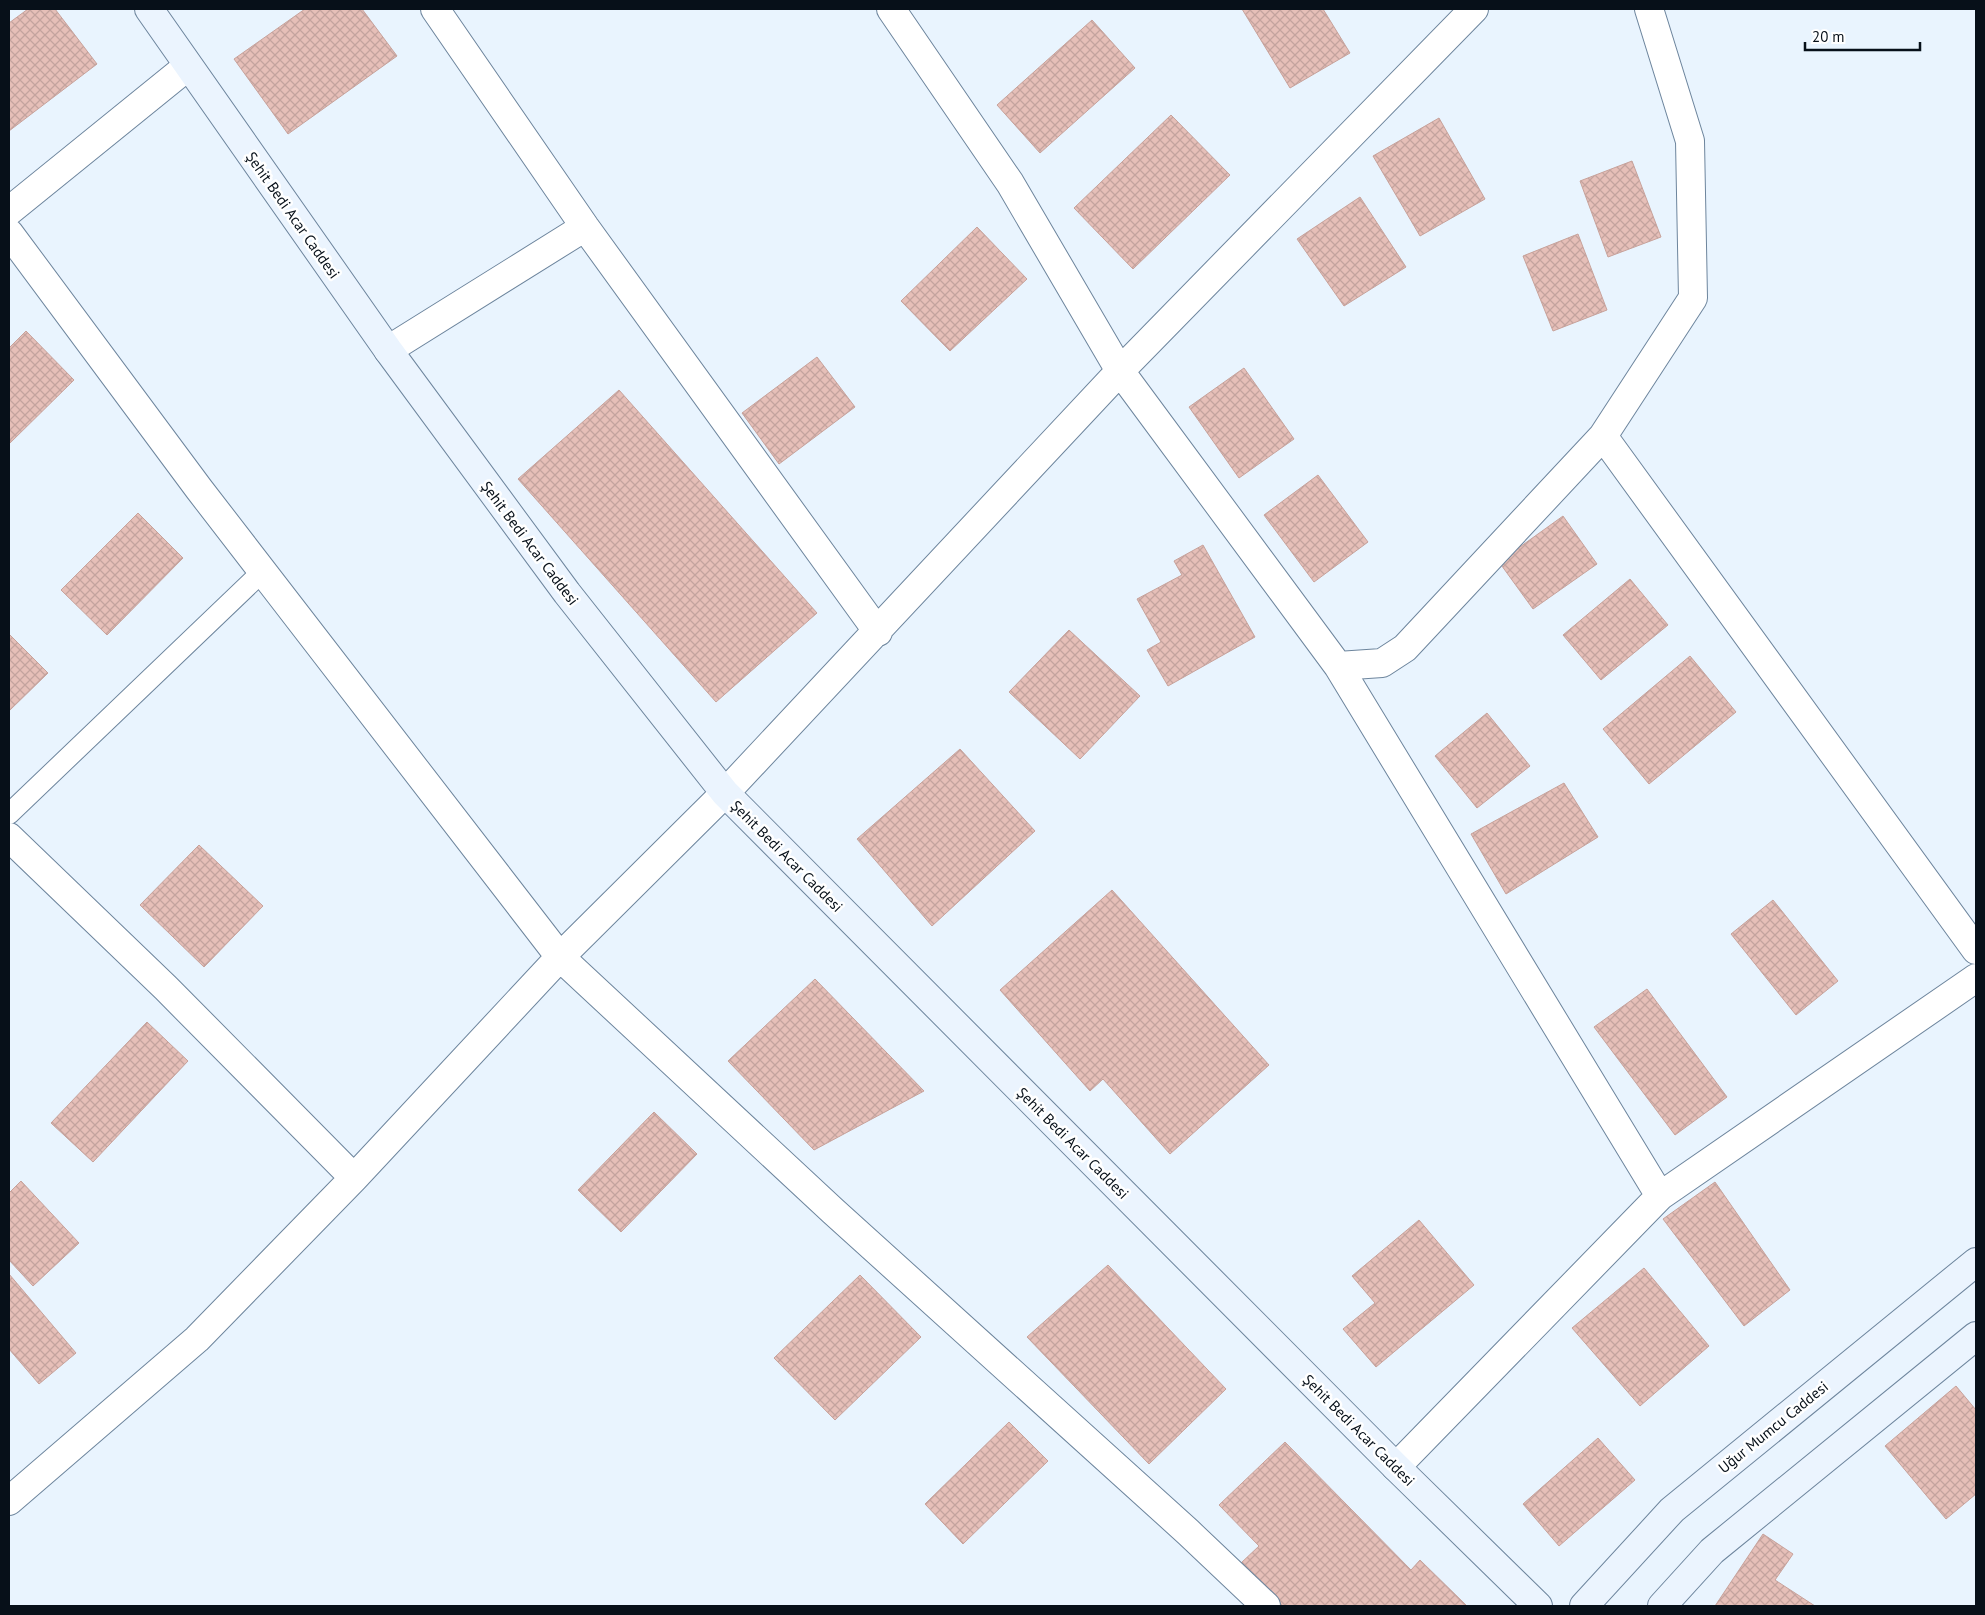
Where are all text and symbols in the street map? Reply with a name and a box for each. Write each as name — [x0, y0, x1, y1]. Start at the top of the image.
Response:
scale bar — [1805, 20, 1920, 52]
text: 20 m — [1812, 27, 1845, 46]
street label: Şehit Bedi Acar Caddesi — [242, 148, 344, 282]
street label: Şehit Bedi Acar Caddesi — [477, 477, 583, 609]
street label: Şehit Bedi Acar Caddesi — [727, 796, 847, 916]
street label: Şehit Bedi Acar Caddesi — [1013, 1083, 1133, 1203]
street label: Şehit Bedi Acar Caddesi — [1299, 1370, 1419, 1490]
street label: Uğur Mumcu Caddesi — [1714, 1377, 1832, 1477]

